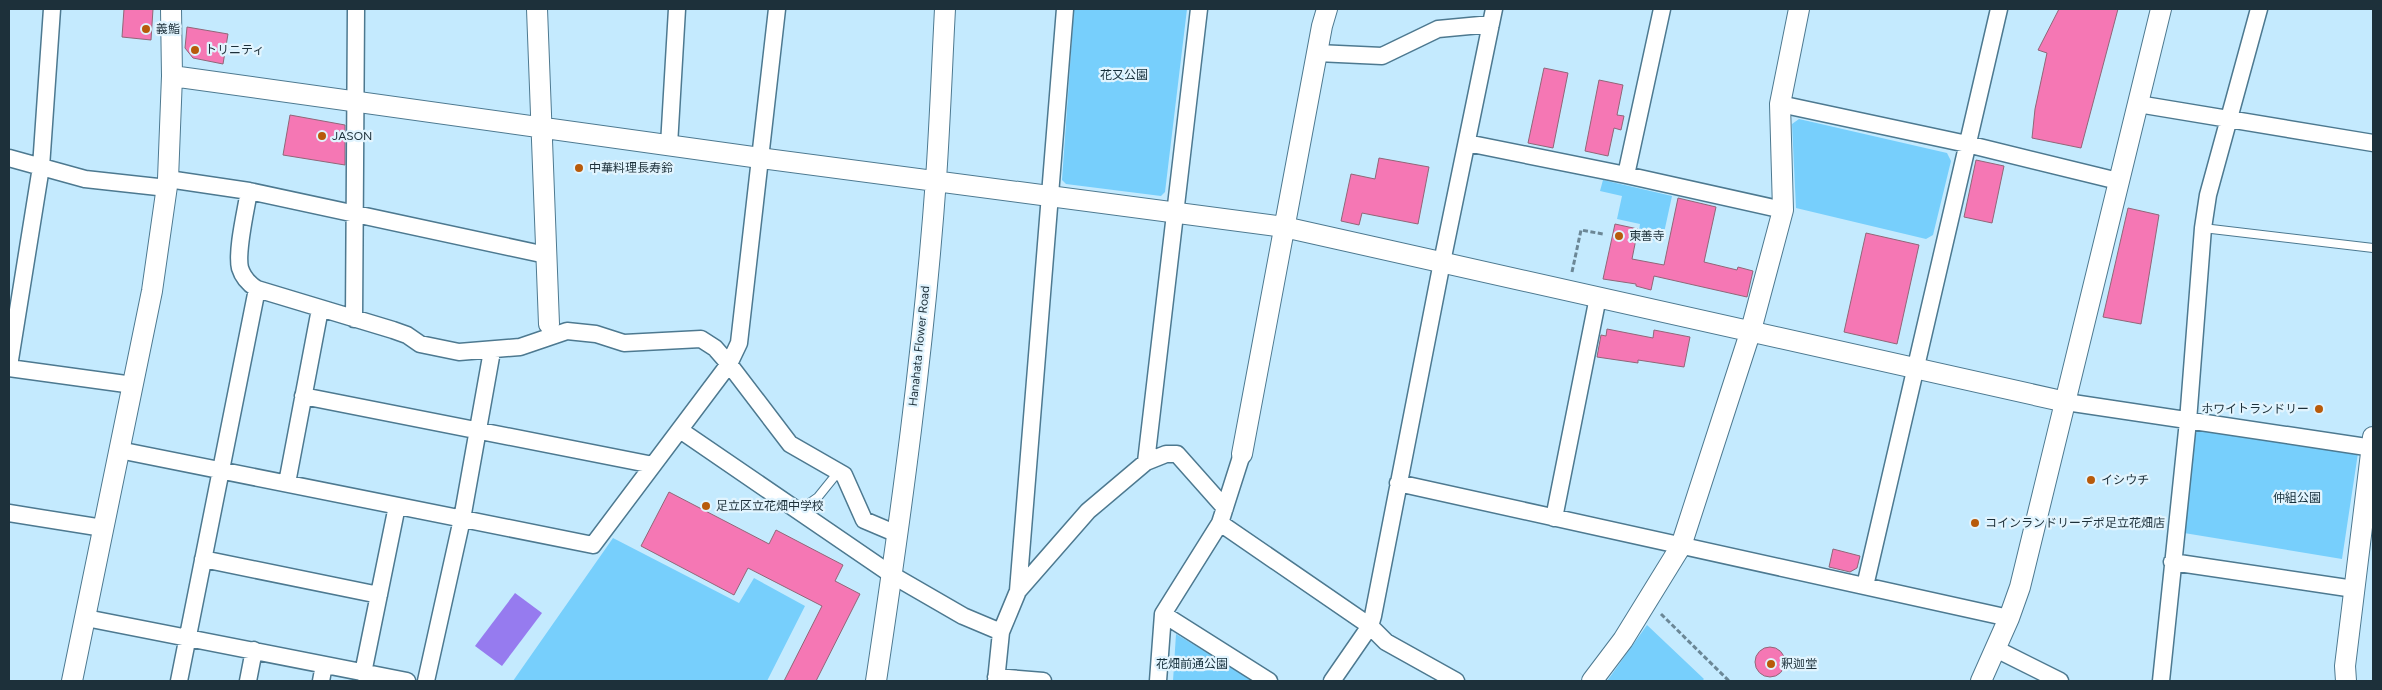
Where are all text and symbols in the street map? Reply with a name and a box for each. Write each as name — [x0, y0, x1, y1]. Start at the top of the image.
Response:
place label: 義鮨 — [156, 22, 180, 36]
marker: 義鮨 — [140, 23, 152, 35]
place label: トリニティ — [205, 43, 264, 57]
marker: トリニティ — [189, 44, 201, 56]
park label: 花又公園 — [1100, 68, 1148, 82]
place label: JASON — [332, 129, 372, 143]
marker: JASON — [316, 130, 328, 142]
place label: 中華料理長寿鈴 — [589, 161, 673, 175]
marker: 中華料理長寿鈴 — [573, 162, 585, 174]
place label: 東善寺 — [1629, 229, 1665, 243]
marker: 東善寺 — [1613, 230, 1625, 242]
street label: Hanahata Flower Road — [906, 285, 932, 407]
place label: ホワイトランドリー — [2201, 402, 2309, 416]
marker: ホワイトランドリー — [2313, 403, 2325, 415]
place label: イシウチ — [2101, 473, 2149, 487]
marker: イシウチ — [2085, 474, 2097, 486]
park label: 仲組公園 — [2273, 491, 2321, 505]
place label: 足立区立花畑中学校 — [716, 499, 824, 513]
marker: 足立区立花畑中学校 — [700, 500, 712, 512]
place label: コインランドリーデポ足立花畑店 — [1985, 516, 2165, 530]
marker: コインランドリーデポ足立花畑店 — [1969, 517, 1981, 529]
park label: 花畑前通公園 — [1156, 657, 1228, 671]
place label: 釈迦堂 — [1781, 657, 1817, 671]
marker: 釈迦堂 — [1765, 658, 1777, 670]

